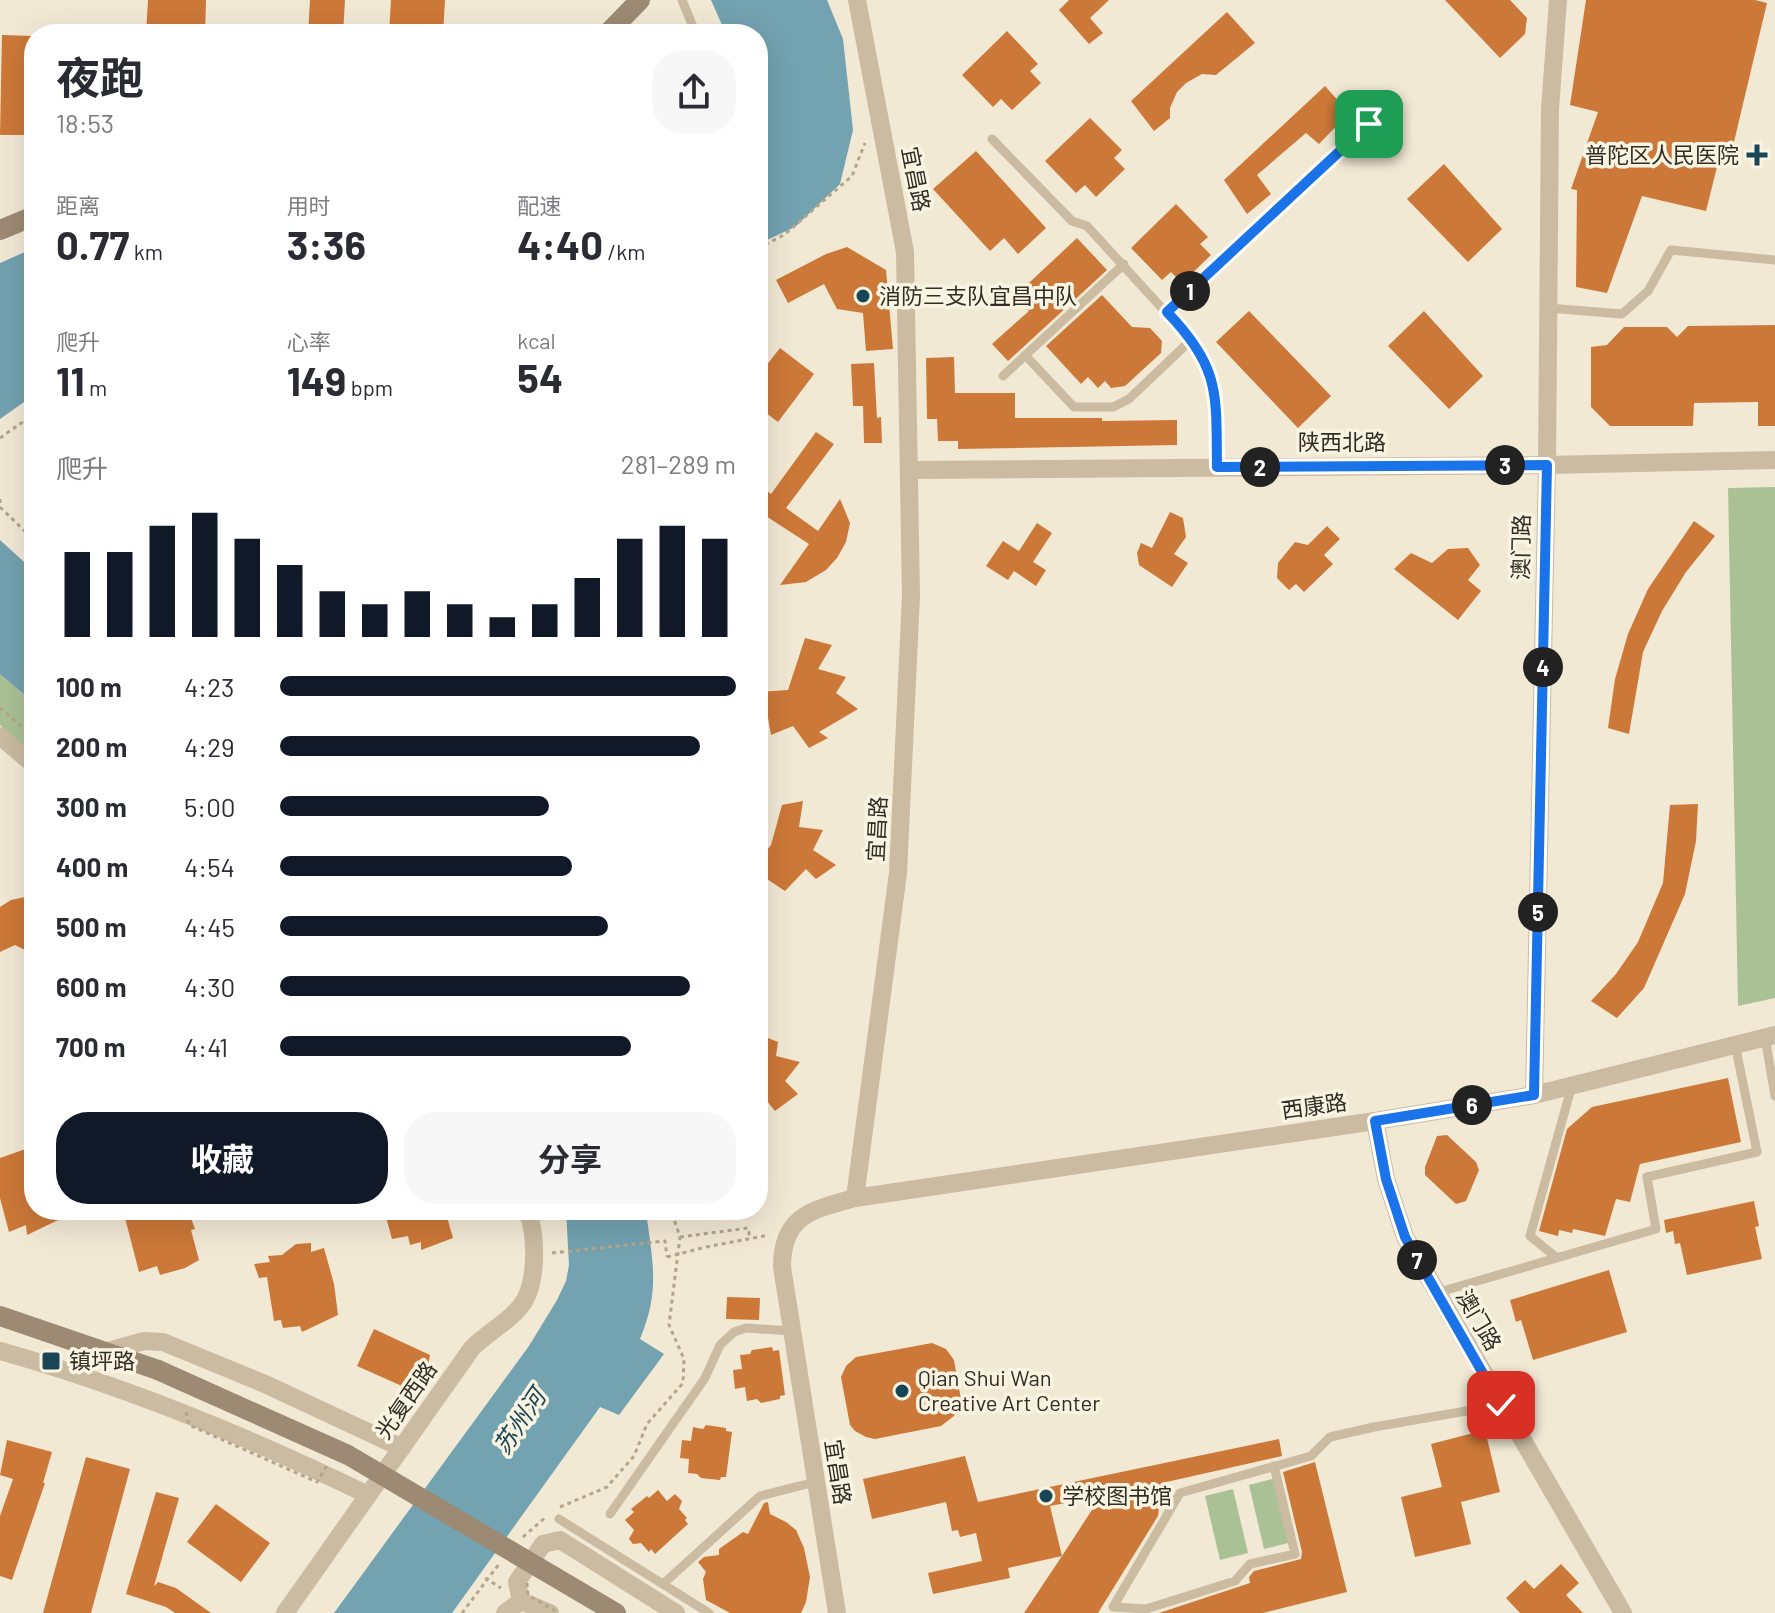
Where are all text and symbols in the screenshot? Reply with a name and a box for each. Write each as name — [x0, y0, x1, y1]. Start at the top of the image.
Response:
text: 夜跑 — [56, 50, 144, 103]
button: share — [652, 50, 736, 134]
pin — [1335, 90, 1403, 158]
icon: arrive — [1347, 102, 1391, 146]
text: 18:53 — [56, 107, 114, 138]
place label: 普陀区人民医院 — [1585, 141, 1739, 167]
street label: 宜昌路 — [898, 144, 936, 214]
marker: 普陀区人民医院 — [1746, 144, 1768, 166]
text: 距离 — [56, 192, 100, 218]
text: 用时 — [287, 192, 331, 218]
text: 配速 — [517, 192, 561, 218]
text: 0.77 — [56, 220, 129, 268]
text: 3:36 — [287, 220, 366, 268]
text: 4:40 — [517, 220, 603, 268]
text: km — [129, 238, 163, 264]
text: /km — [603, 238, 646, 264]
pin: 1 — [1170, 271, 1210, 311]
text: 1 — [1186, 278, 1194, 304]
place label: 消防三支队宜昌中队 — [879, 282, 1077, 308]
marker: 消防三支队宜昌中队 — [854, 287, 872, 305]
text: kcal — [517, 327, 556, 353]
text: 爬升 — [56, 328, 100, 354]
text: 心率 — [287, 328, 331, 354]
text: 54 — [517, 353, 563, 401]
text: 11 — [56, 356, 85, 404]
text: 149 — [287, 356, 346, 404]
text: m — [85, 374, 107, 400]
text: bpm — [346, 374, 393, 400]
street label: 陕西北路 — [1298, 428, 1386, 454]
pin: 3 — [1485, 445, 1525, 485]
pin: 2 — [1240, 447, 1280, 487]
text: 281–289 m — [621, 448, 736, 479]
text: 爬升 — [56, 452, 108, 483]
text: 3 — [1499, 452, 1511, 478]
text: 2 — [1254, 454, 1266, 480]
street label: 澳门路 — [1506, 514, 1534, 580]
pin: 4 — [1523, 647, 1563, 687]
text: 4 — [1536, 654, 1550, 680]
text: 100 m — [56, 671, 122, 702]
text: 4:23 — [184, 671, 234, 702]
text: 200 m — [56, 731, 127, 762]
text: 4:29 — [184, 731, 235, 762]
text: 300 m — [56, 791, 127, 822]
text: 5:00 — [184, 791, 236, 822]
street label: 宜昌路 — [861, 795, 891, 863]
text: 400 m — [56, 851, 128, 882]
text: 4:54 — [184, 851, 235, 882]
pin: 5 — [1518, 892, 1558, 932]
text: 5 — [1532, 899, 1544, 925]
text: 500 m — [56, 911, 127, 942]
text: 4:45 — [184, 911, 235, 942]
text: 600 m — [56, 971, 127, 1002]
text: 4:30 — [184, 971, 235, 1002]
text: 700 m — [56, 1031, 125, 1062]
text: 4:41 — [184, 1031, 228, 1062]
pin: 6 — [1452, 1085, 1492, 1125]
street label: 西康路 — [1279, 1088, 1348, 1122]
text: 6 — [1466, 1092, 1478, 1118]
button: 收藏 — [56, 1112, 388, 1204]
button: 分享 — [404, 1112, 736, 1204]
pin: 7 — [1397, 1240, 1437, 1280]
text: 7 — [1412, 1247, 1422, 1273]
street label: 澳门路 — [1452, 1284, 1508, 1355]
place label: 镇坪路 — [69, 1347, 135, 1373]
marker: 镇坪路 — [40, 1350, 62, 1372]
street label: 光复西路 — [369, 1356, 441, 1443]
place label: Qian Shui Wan Creative Art Center — [918, 1364, 1100, 1415]
pin — [1467, 1371, 1535, 1439]
water label: 苏州河 — [487, 1380, 553, 1459]
marker: Qian Shui Wan Creative Art Center — [893, 1382, 911, 1400]
icon: check — [1479, 1383, 1523, 1427]
street label: 宜昌路 — [821, 1437, 857, 1506]
place label: 学校图书馆 — [1062, 1482, 1172, 1508]
marker: 学校图书馆 — [1037, 1487, 1055, 1505]

